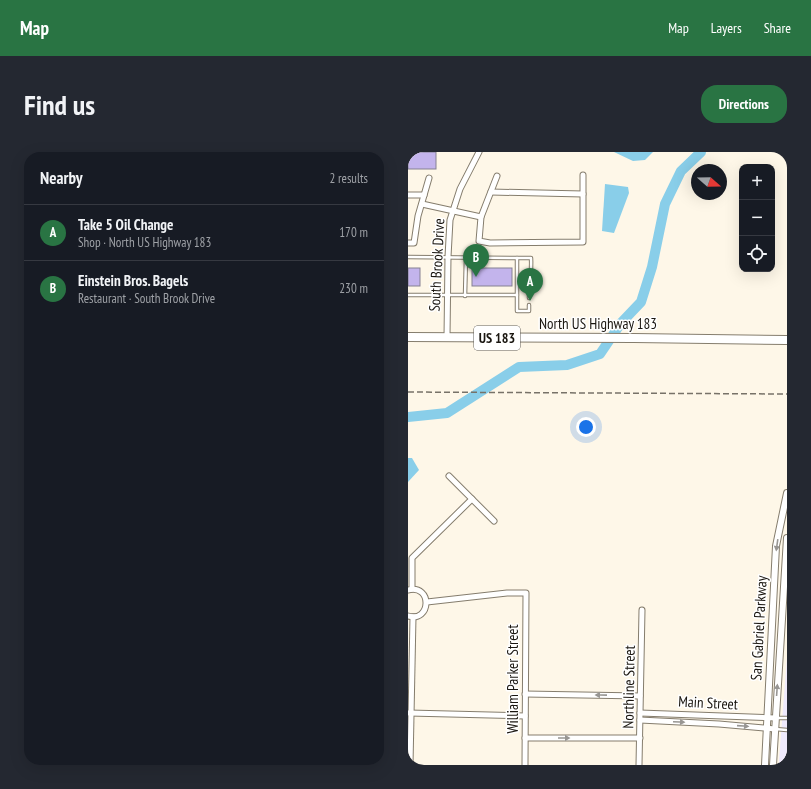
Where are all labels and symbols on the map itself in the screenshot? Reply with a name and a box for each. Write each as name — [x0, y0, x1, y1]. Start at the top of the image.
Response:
north arrow — [691, 164, 727, 200]
street label: South Brook Drive — [425, 218, 448, 312]
pin: B — [463, 244, 489, 277]
pin: A — [517, 268, 543, 301]
street label: North US Highway 183 — [539, 314, 657, 333]
road number: US 183 — [474, 326, 520, 350]
your location — [576, 417, 596, 437]
one-way arrow — [774, 539, 780, 551]
street label: San Gabriel Parkway — [746, 575, 771, 681]
street label: William Parker Street — [503, 624, 522, 734]
street label: Northline Street — [618, 645, 639, 729]
one-way arrow — [774, 684, 781, 696]
street label: Main Street — [678, 691, 738, 714]
one-way arrow — [595, 692, 607, 699]
one-way arrow — [673, 719, 686, 725]
one-way arrow — [737, 722, 749, 729]
one-way arrow — [558, 735, 571, 741]

